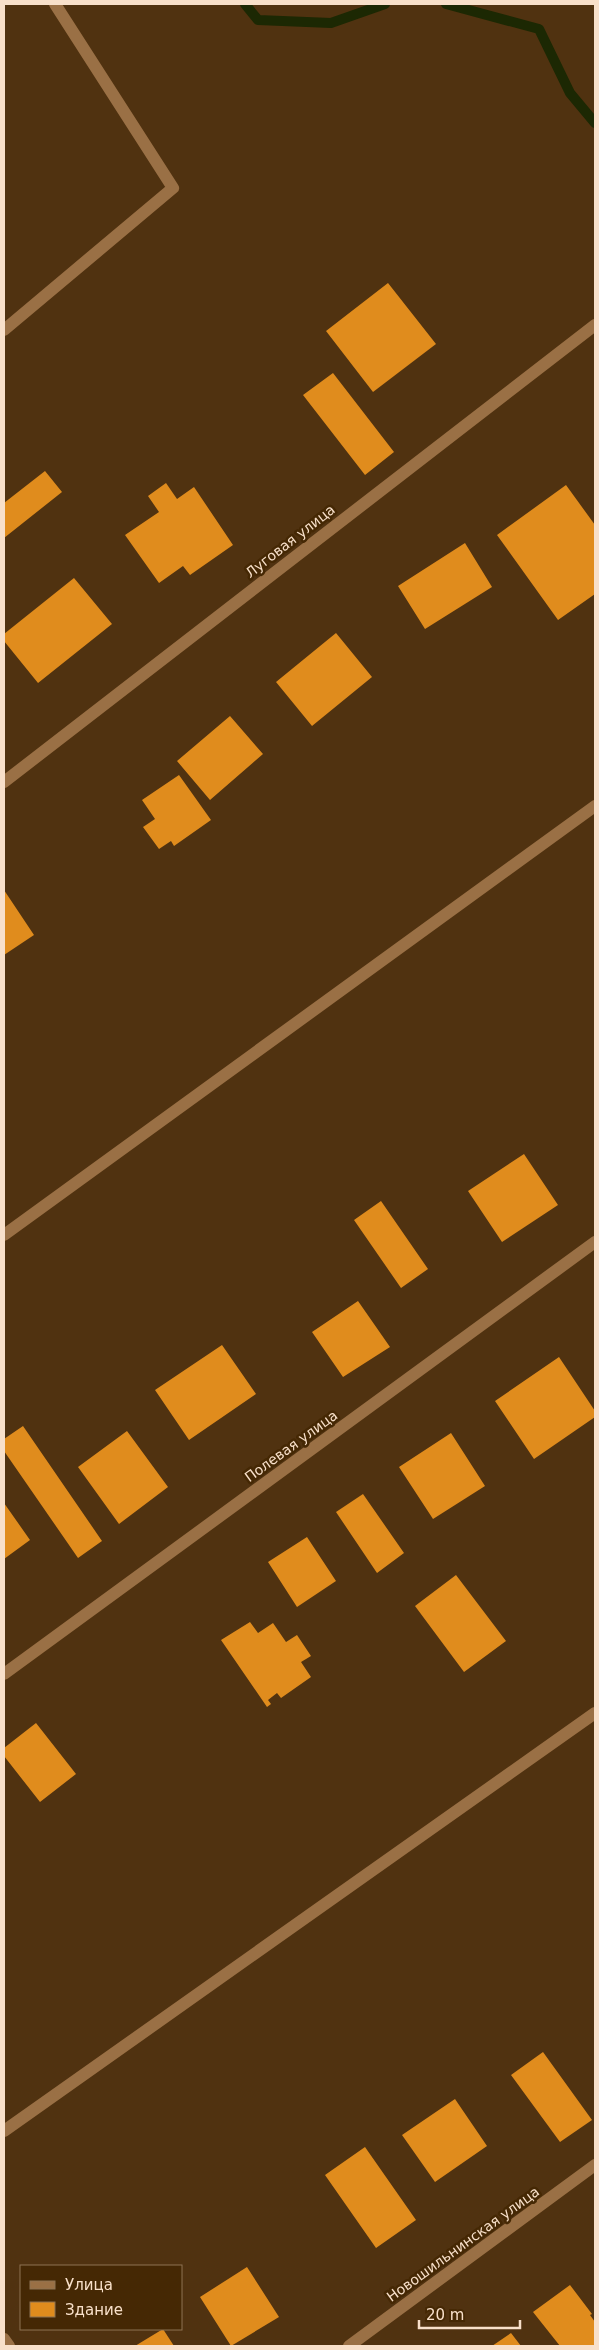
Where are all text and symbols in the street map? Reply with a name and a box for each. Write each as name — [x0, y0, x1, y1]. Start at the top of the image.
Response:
street label: Луговая улица — [242, 501, 338, 581]
street label: Полевая улица — [241, 1407, 341, 1485]
street label: Новошильнинская улица — [384, 2183, 542, 2305]
legend — [20, 2265, 182, 2330]
text: Улица — [65, 2276, 113, 2294]
scale bar — [419, 2298, 520, 2330]
text: Здание — [65, 2301, 123, 2319]
text: 20 m — [426, 2306, 464, 2324]

